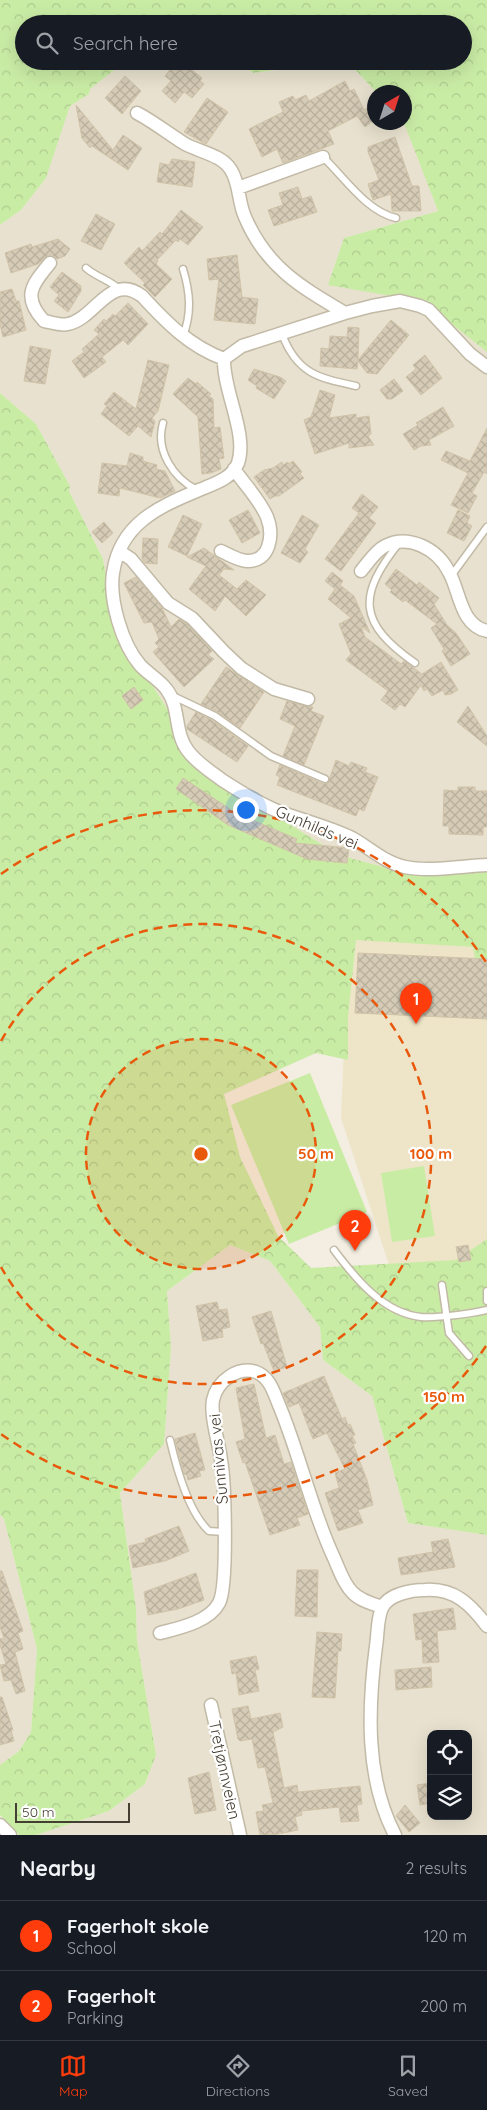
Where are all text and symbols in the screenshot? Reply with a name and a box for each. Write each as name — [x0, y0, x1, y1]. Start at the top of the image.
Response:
search box — [15, 15, 472, 70]
icon: search — [33, 29, 61, 57]
text: Search here — [73, 31, 178, 55]
north arrow — [367, 85, 412, 130]
your location — [233, 797, 259, 823]
street label: Gunhilds vei — [273, 801, 361, 853]
pin: 1 — [400, 983, 432, 1024]
text: 50 m — [298, 1144, 334, 1163]
text: 100 m — [410, 1144, 452, 1163]
centre of rings — [192, 1145, 210, 1163]
pin: 2 — [339, 1210, 371, 1251]
text: 150 m — [423, 1387, 465, 1406]
street label: Sunnivas vei — [204, 1413, 232, 1505]
street label: Tretjønnveien — [205, 1719, 245, 1821]
map controls — [427, 1730, 472, 1820]
button: locate — [427, 1730, 472, 1775]
button: layers — [427, 1775, 472, 1820]
scale bar — [15, 1800, 130, 1823]
text: 50 m — [22, 1803, 55, 1821]
text: Nearby — [20, 1855, 96, 1881]
text: 2 results — [405, 1858, 467, 1878]
text: Fagerholt skole — [67, 1914, 209, 1938]
text: 1 — [33, 1926, 39, 1946]
text: 120 m — [424, 1926, 467, 1946]
text: School — [67, 1938, 116, 1958]
text: Fagerholt — [67, 1984, 156, 2008]
text: 2 — [31, 1996, 41, 2016]
text: 200 m — [420, 1996, 467, 2016]
text: Parking — [67, 2008, 124, 2028]
tab: Map — [59, 2052, 88, 2100]
tab: Directions — [206, 2052, 270, 2100]
tab: Saved — [388, 2052, 428, 2100]

